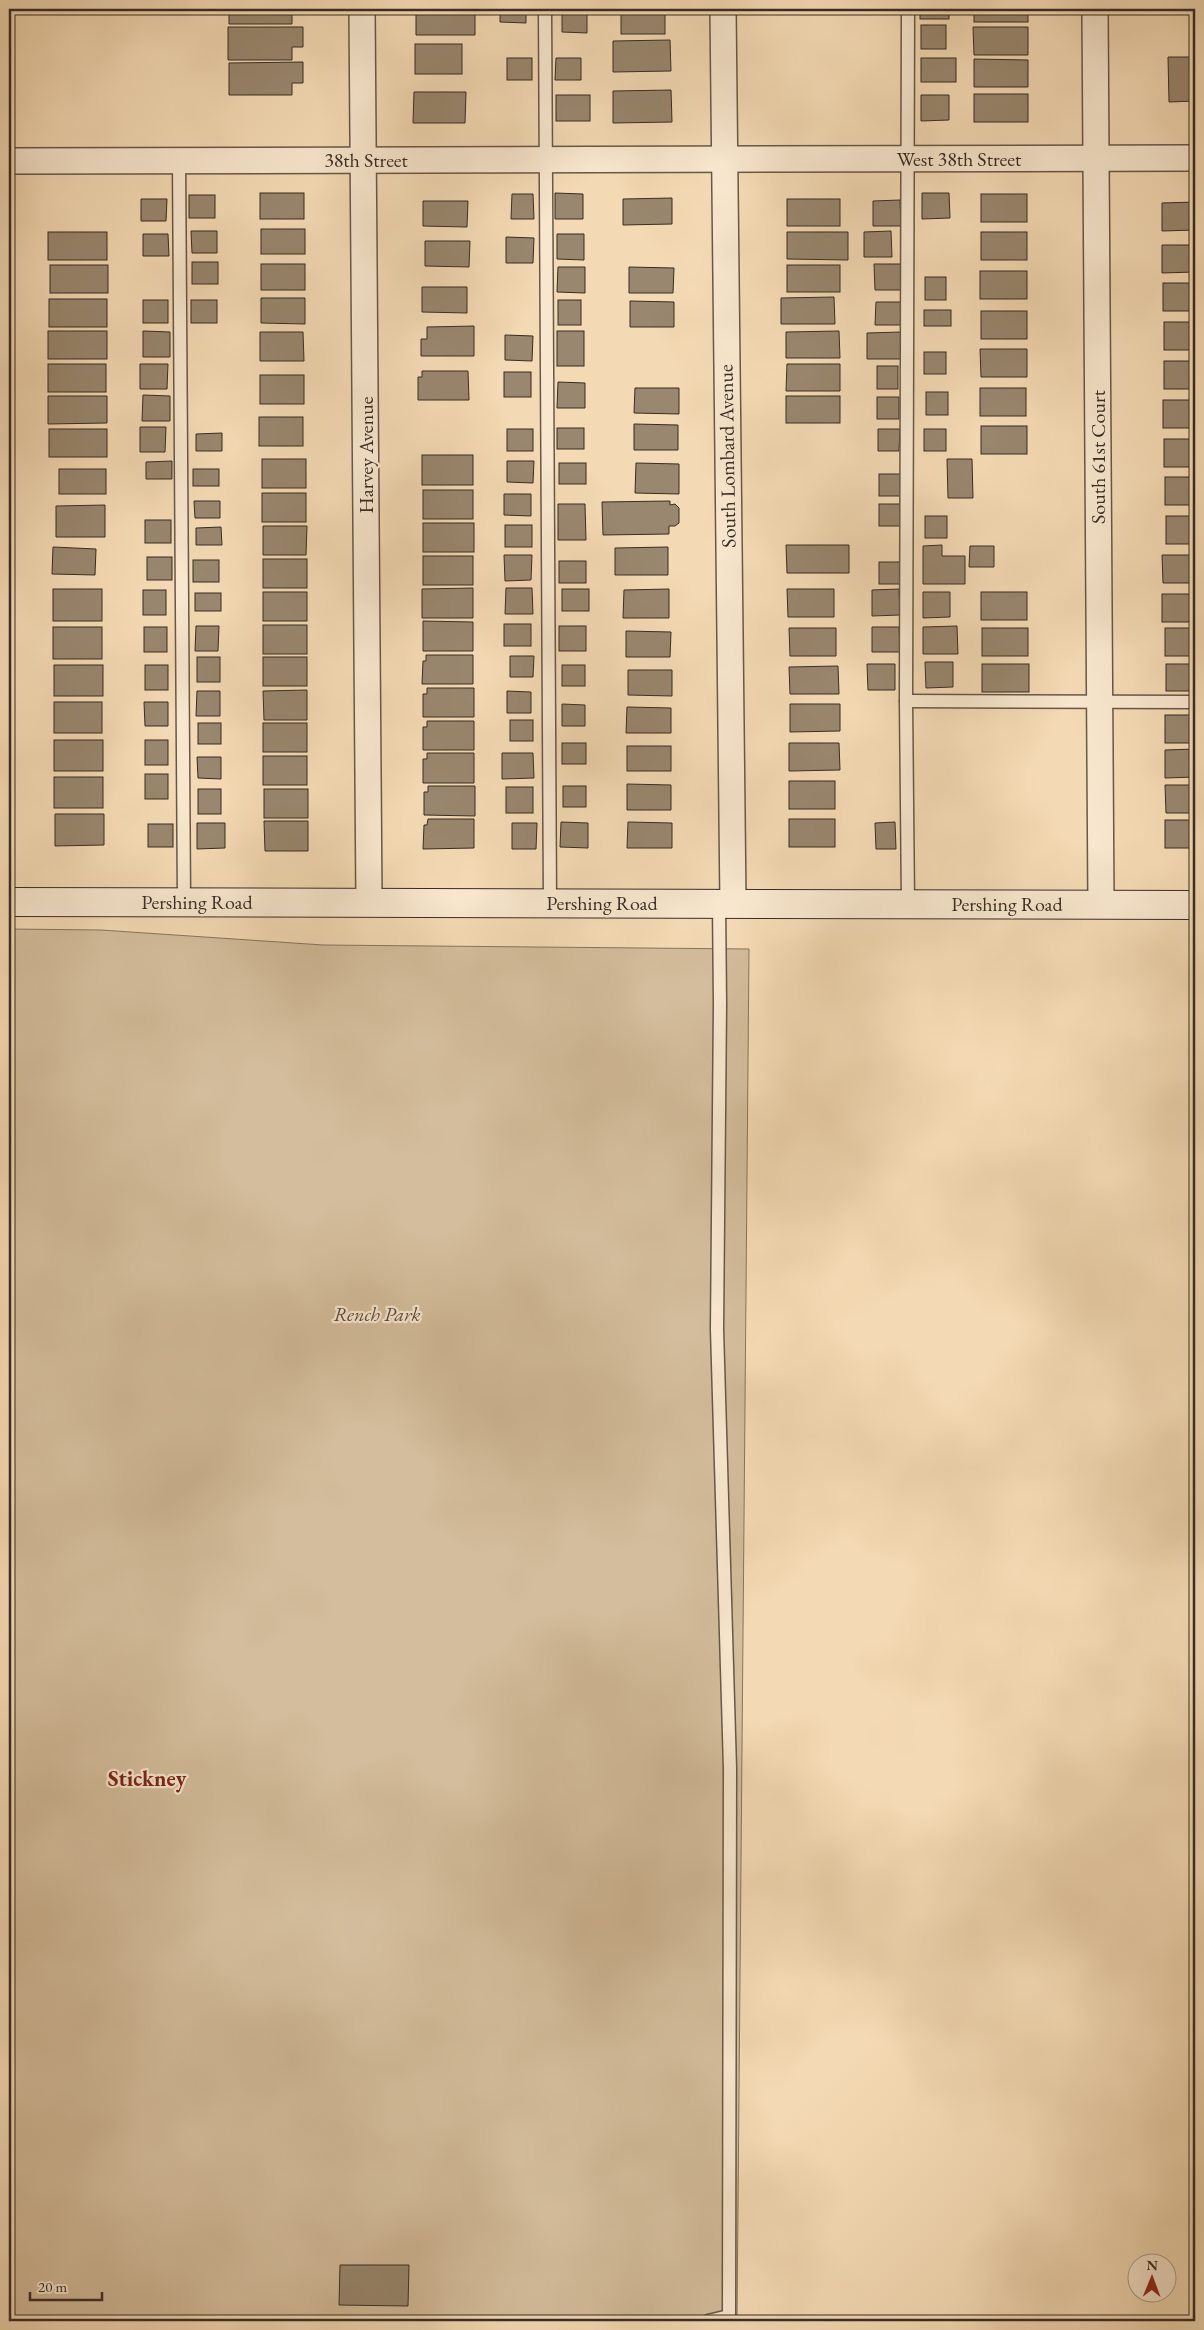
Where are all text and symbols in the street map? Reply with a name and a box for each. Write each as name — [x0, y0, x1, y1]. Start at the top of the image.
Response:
street label: West 38th Street — [897, 146, 1022, 172]
street label: 38th Street — [324, 147, 409, 173]
street label: South Lombard Avenue — [712, 364, 742, 548]
street label: South 61st Court — [1085, 389, 1111, 524]
street label: Harvey Avenue — [353, 396, 379, 514]
street label: Pershing Road — [141, 889, 254, 915]
street label: Pershing Road — [546, 890, 659, 916]
street label: Pershing Road — [951, 891, 1064, 917]
park label: Rench Park — [333, 1301, 421, 1327]
district label: Stickney — [108, 1764, 187, 1793]
north arrow — [1126, 2252, 1176, 2302]
text: N — [1146, 2256, 1159, 2274]
scale bar — [30, 2270, 102, 2302]
text: 20 m — [38, 2277, 67, 2296]

